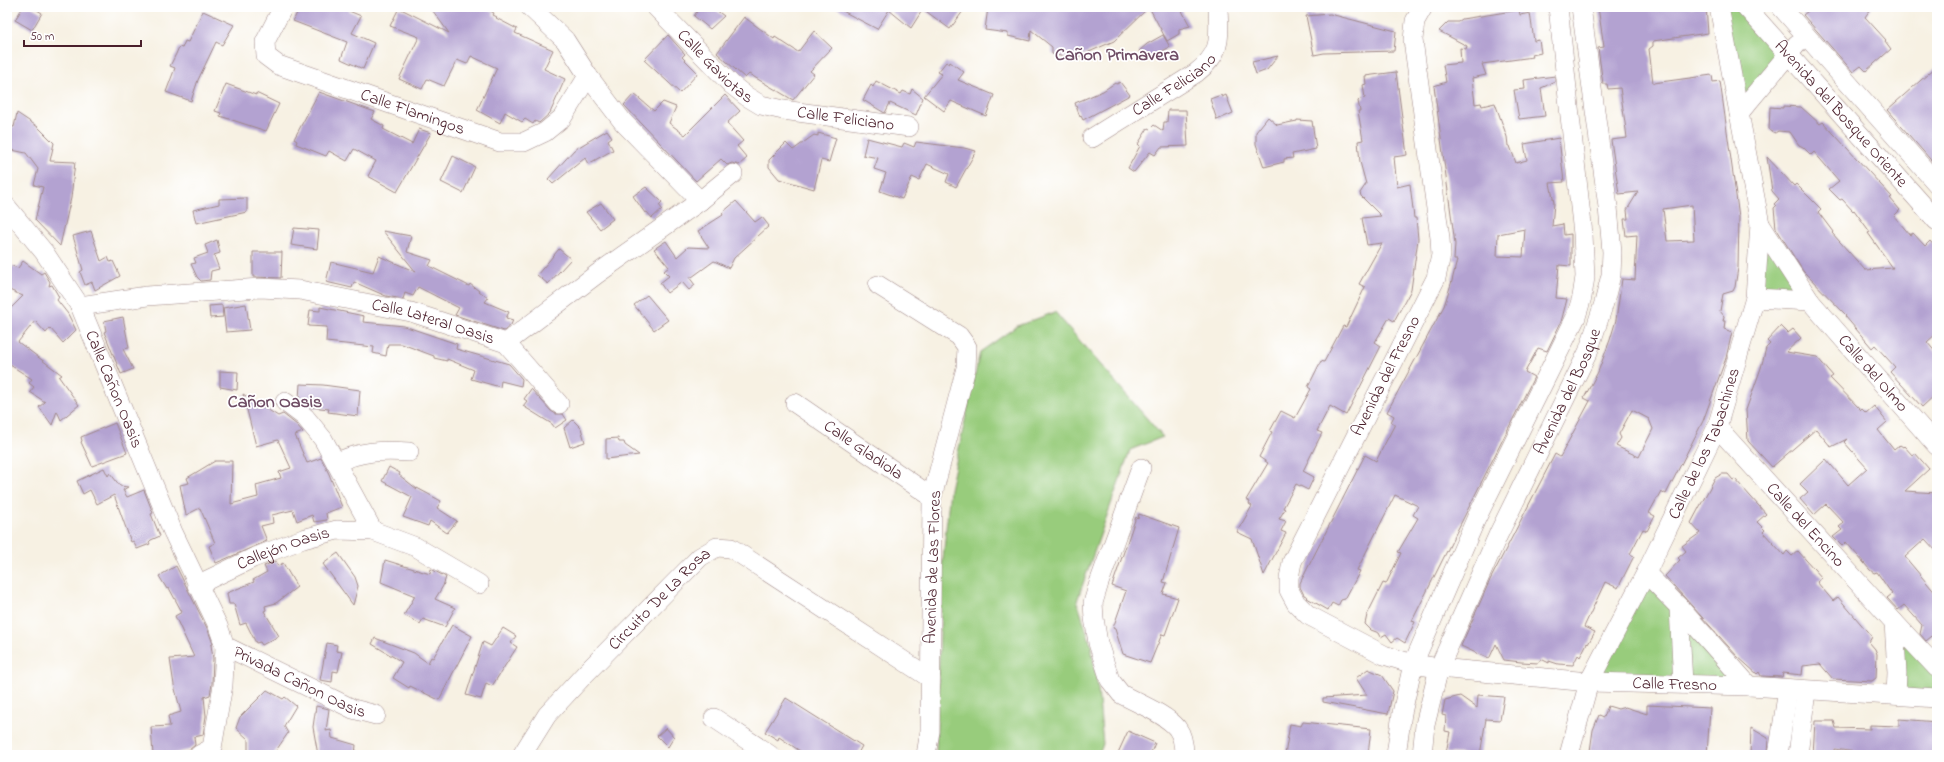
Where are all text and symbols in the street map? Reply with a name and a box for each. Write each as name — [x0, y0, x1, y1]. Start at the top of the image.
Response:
scale bar — [24, 22, 141, 48]
street label: Calle Gaviotas — [671, 23, 758, 110]
text: 50 m — [30, 28, 54, 46]
street label: Avenida del Bosque Oriente — [1769, 34, 1914, 193]
district label: Cañon Primavera — [1055, 43, 1179, 69]
street label: Calle Feliciano — [1127, 48, 1223, 123]
street label: Calle Flamingos — [357, 82, 468, 141]
street label: Calle Feliciano — [796, 100, 896, 137]
street label: Calle Lateral Oasis — [369, 292, 498, 351]
street label: Avenida del Fresno — [1345, 311, 1427, 441]
street label: Avenida del Bosque — [1527, 325, 1608, 459]
street label: Calle Cañon Oasis — [79, 326, 150, 452]
street label: Calle del Olmo — [1832, 329, 1914, 418]
street label: Calle de los Tabachines — [1661, 365, 1746, 524]
district label: Cañon Oasis — [228, 390, 322, 416]
street label: Calle Gladiola — [818, 414, 908, 486]
street label: Calle del Encino — [1761, 477, 1851, 573]
street label: Avenida de Las Flores — [918, 490, 948, 644]
street label: Callejón Oasis — [232, 520, 332, 577]
street label: Circuito De La Rosa — [602, 541, 715, 656]
street label: Privada Cañon Oasis — [229, 639, 369, 724]
street label: Calle Fresno — [1632, 671, 1717, 698]

